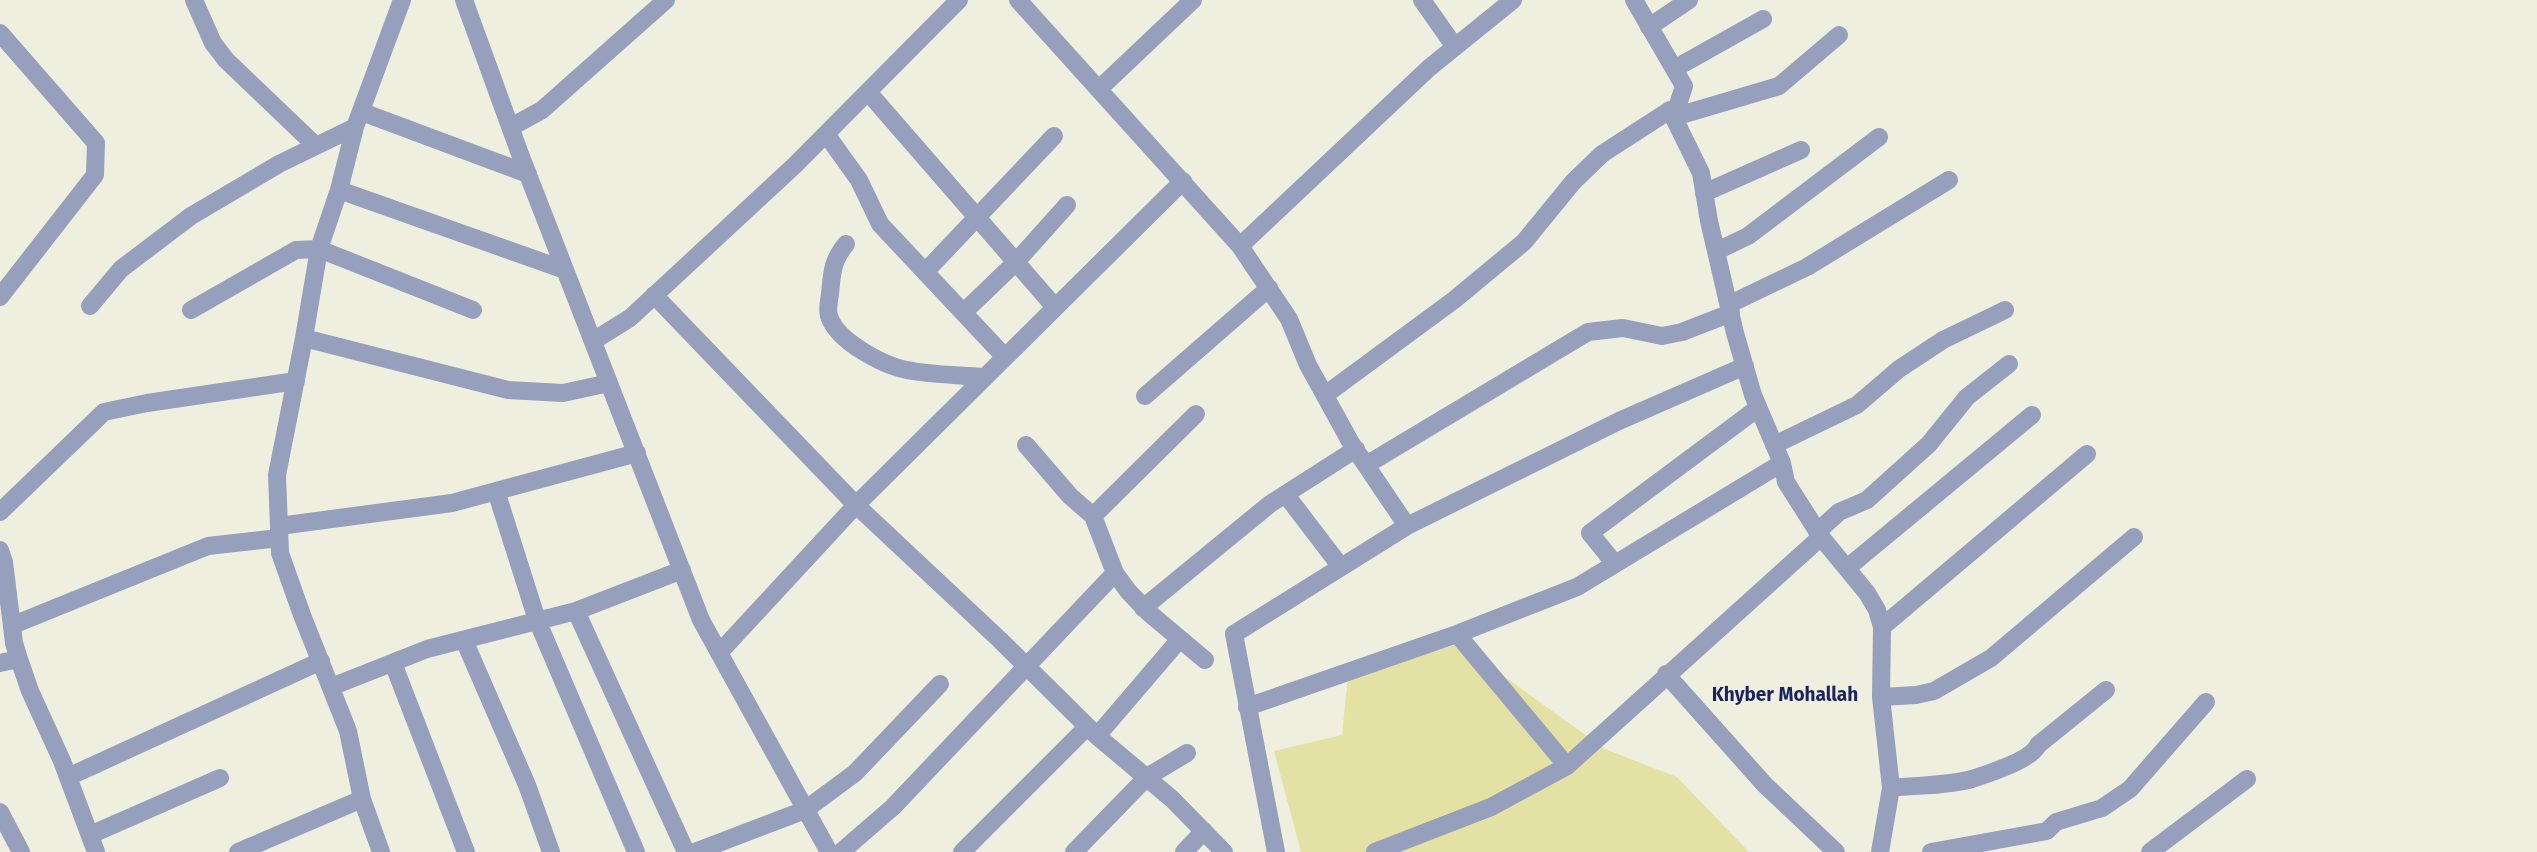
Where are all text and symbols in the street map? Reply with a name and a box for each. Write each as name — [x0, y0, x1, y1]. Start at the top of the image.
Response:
district label: Khyber Mohallah — [1712, 685, 1858, 707]

